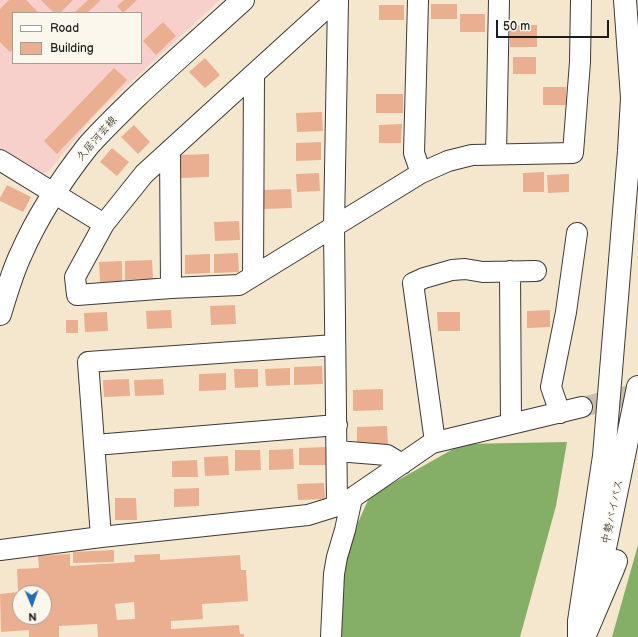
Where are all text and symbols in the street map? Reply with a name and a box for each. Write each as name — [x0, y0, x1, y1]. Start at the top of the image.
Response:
legend — [12, 12, 142, 64]
scale bar — [498, 12, 611, 38]
text: 50 m — [503, 19, 530, 34]
text: Road — [50, 21, 79, 36]
text: Building — [50, 41, 94, 56]
street label: 久居河芸線 — [74, 114, 120, 164]
street label: 中勢バイパス — [600, 478, 626, 546]
north arrow — [12, 585, 52, 625]
text: N — [28, 610, 37, 623]

